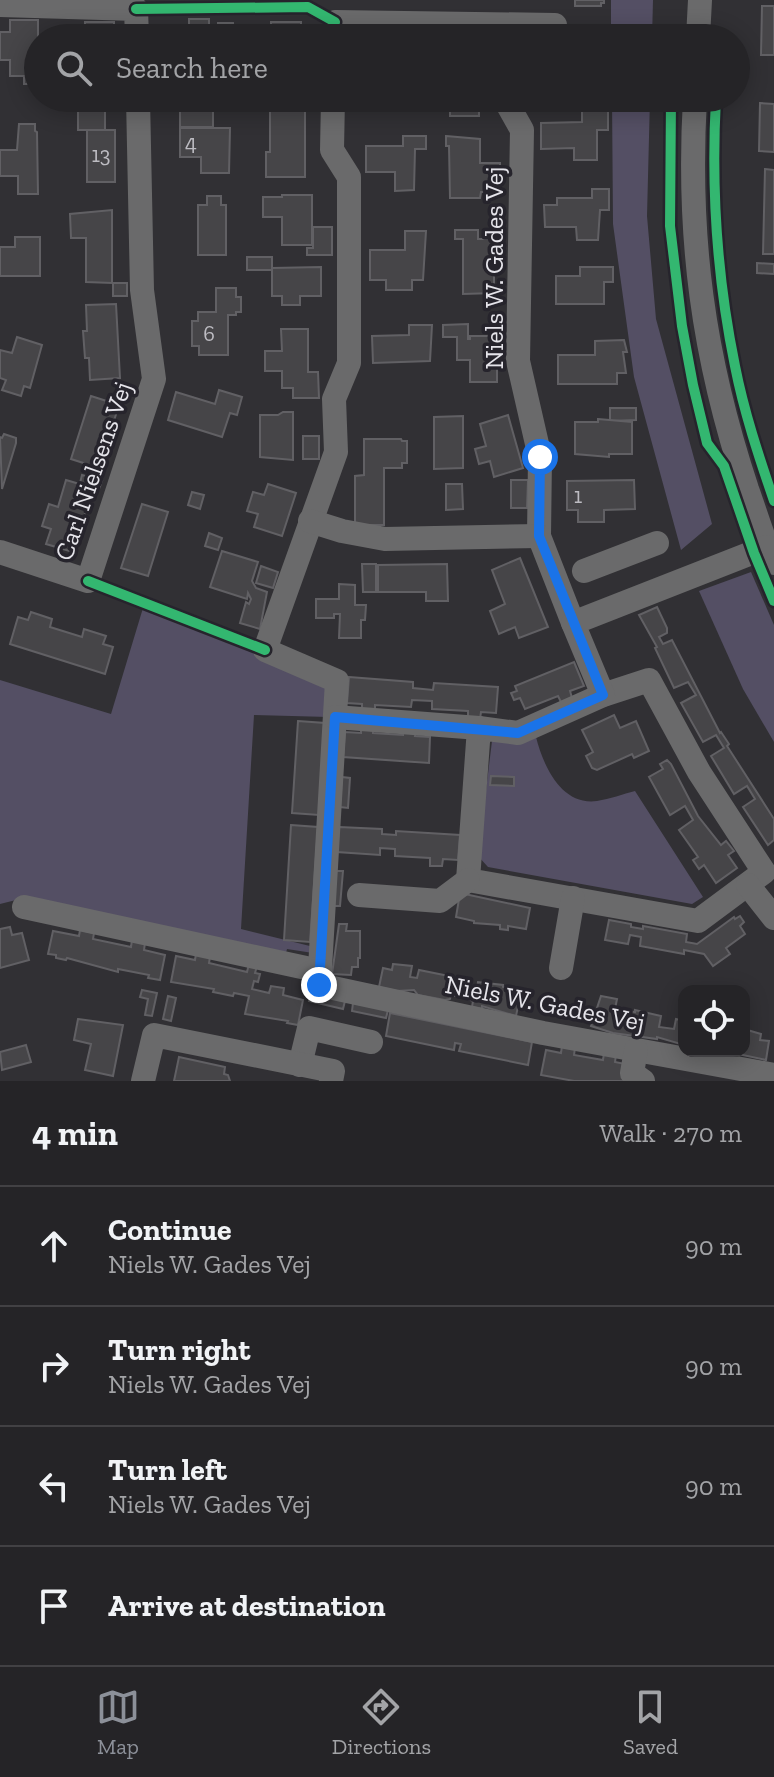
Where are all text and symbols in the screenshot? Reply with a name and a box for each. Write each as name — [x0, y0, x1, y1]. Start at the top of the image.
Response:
search box — [24, 24, 750, 112]
icon: search — [52, 46, 96, 90]
text: Search here — [116, 50, 268, 86]
house number: 4 — [185, 129, 197, 156]
house number: 13 — [91, 141, 111, 168]
street label: Niels W. Gades Vej — [478, 167, 510, 369]
house number: 6 — [203, 320, 215, 347]
street label: Carl Nielsens Vej — [47, 377, 139, 565]
route start — [522, 439, 558, 475]
house number: 1 — [574, 482, 583, 509]
route end — [301, 967, 337, 1003]
street label: Niels W. Gades Vej — [442, 968, 648, 1038]
map controls — [678, 985, 750, 1057]
button: locate — [678, 985, 750, 1057]
text: 4 min — [32, 1113, 118, 1154]
text: Walk · 270 m — [599, 1117, 742, 1149]
text: Continue — [108, 1212, 232, 1248]
icon: ahead — [32, 1224, 76, 1268]
text: 90 m — [685, 1230, 742, 1262]
text: Niels W. Gades Vej — [108, 1248, 311, 1280]
text: Turn right — [108, 1332, 250, 1368]
icon: right — [32, 1344, 76, 1388]
text: 90 m — [685, 1350, 742, 1382]
text: Niels W. Gades Vej — [108, 1368, 311, 1400]
text: Turn left — [108, 1452, 227, 1488]
icon: left — [32, 1464, 76, 1508]
text: 90 m — [685, 1470, 742, 1502]
text: Niels W. Gades Vej — [108, 1488, 311, 1520]
icon: arrive — [32, 1584, 76, 1628]
text: Arrive at destination — [108, 1588, 385, 1624]
tab: Map — [96, 1685, 140, 1760]
tab: Directions — [332, 1685, 431, 1760]
tab: Saved — [623, 1685, 678, 1760]

